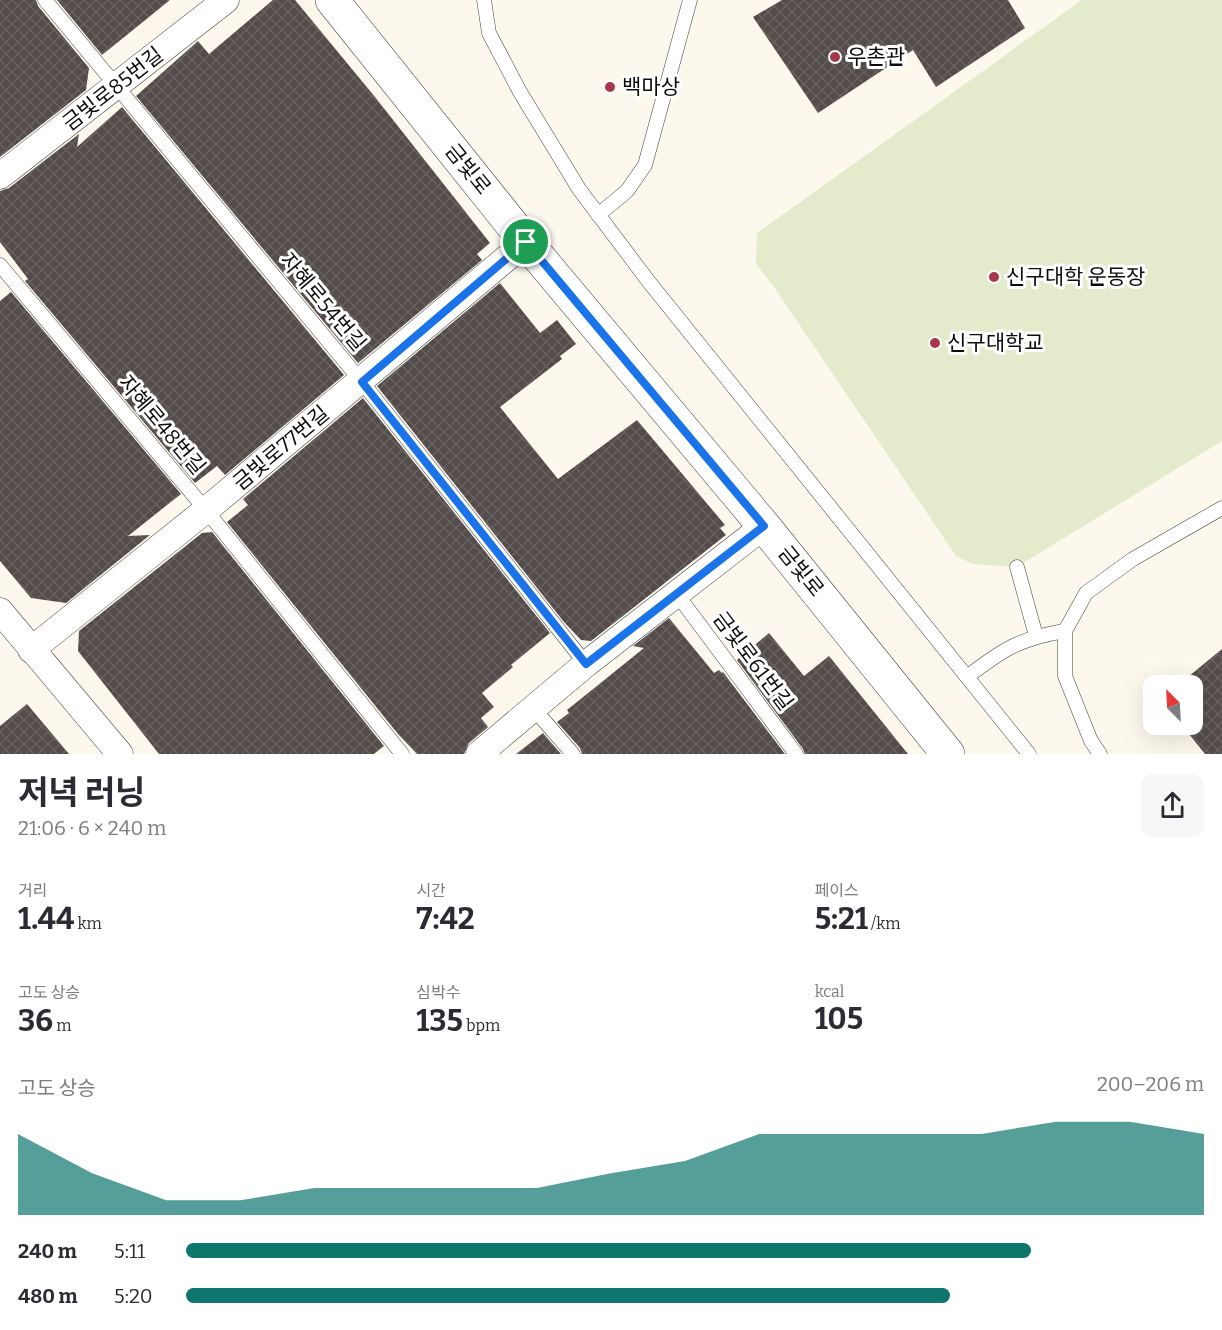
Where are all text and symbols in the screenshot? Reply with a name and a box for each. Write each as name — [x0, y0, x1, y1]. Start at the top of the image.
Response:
street label: 금빛로85번길 — [58, 42, 168, 136]
place label: 우촌관 — [847, 44, 905, 70]
marker: 우촌관 — [828, 50, 842, 64]
place label: 백마상 — [622, 74, 680, 100]
marker: 백마상 — [603, 80, 617, 94]
street label: 금빛로 — [440, 138, 496, 200]
pin — [500, 216, 551, 267]
icon: arrive — [509, 225, 542, 258]
street label: 자혜로54번길 — [274, 248, 372, 356]
place label: 신구대학 운동장 — [1006, 264, 1145, 290]
marker: 신구대학 운동장 — [987, 270, 1001, 284]
place label: 신구대학교 — [947, 330, 1044, 356]
marker: 신구대학교 — [928, 336, 942, 350]
street label: 자혜로48번길 — [113, 370, 211, 480]
street label: 금빛로77번길 — [228, 400, 334, 496]
street label: 금빛로 — [773, 540, 829, 602]
street label: 금빛로61번길 — [707, 606, 799, 716]
north arrow — [1143, 675, 1203, 735]
map controls — [1143, 675, 1203, 735]
text: 저녁 러닝 — [18, 773, 145, 813]
button: share — [1141, 774, 1204, 837]
text: 21:06 · 6 × 240 m — [18, 816, 166, 840]
text: 거리 — [18, 881, 47, 900]
text: 시간 — [416, 881, 446, 900]
text: 페이스 — [815, 881, 859, 900]
text: 1.44 — [18, 901, 74, 937]
text: 7:42 — [416, 901, 475, 937]
text: 5:21 — [815, 901, 868, 937]
text: km — [74, 914, 102, 933]
text: /km — [868, 914, 900, 933]
text: kcal — [815, 982, 844, 1001]
text: 고도 상승 — [18, 983, 80, 1002]
text: 심박수 — [416, 983, 461, 1002]
text: 105 — [815, 1001, 863, 1037]
text: 36 — [18, 1003, 53, 1039]
text: 135 — [416, 1003, 463, 1039]
text: m — [53, 1016, 71, 1035]
text: bpm — [463, 1016, 500, 1035]
text: 200–206 m — [1097, 1072, 1204, 1096]
text: 고도 상승 — [18, 1076, 96, 1100]
text: 240 m — [18, 1239, 77, 1263]
text: 5:11 — [114, 1239, 145, 1263]
text: 480 m — [18, 1284, 78, 1308]
text: 5:20 — [114, 1284, 153, 1308]

